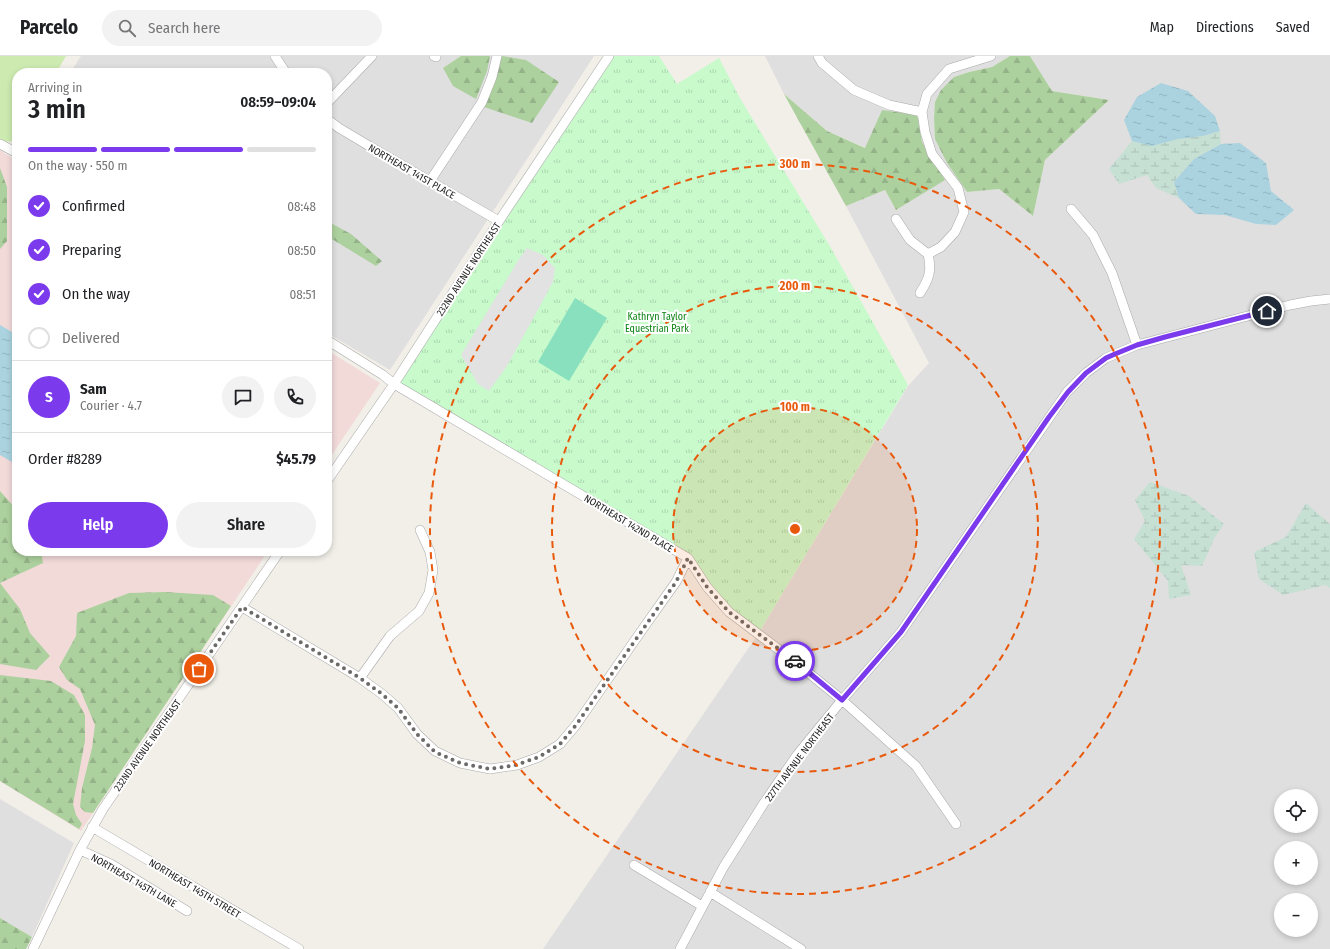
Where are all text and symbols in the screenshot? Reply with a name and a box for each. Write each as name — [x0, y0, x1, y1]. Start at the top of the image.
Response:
search box — [102, 10, 382, 46]
text: Parcelo — [20, 16, 78, 39]
icon: search — [116, 17, 138, 39]
text: Search here — [148, 19, 220, 37]
text: Map — [1150, 19, 1174, 36]
text: Directions — [1196, 19, 1254, 36]
text: Saved — [1276, 19, 1310, 36]
text: Arriving in — [28, 80, 82, 95]
text: 08:59–09:04 — [240, 93, 316, 111]
text: 3 min — [28, 94, 86, 125]
street label: NORTHEAST 141ST PLACE — [366, 142, 457, 202]
text: 300 m — [779, 157, 810, 171]
text: On the way · 550 m — [28, 158, 128, 173]
icon: check — [28, 195, 50, 217]
text: Confirmed — [62, 197, 125, 215]
text: 08:48 — [287, 199, 316, 214]
street label: 232ND AVENUE NORTHEAST — [434, 220, 504, 319]
icon: check — [28, 239, 50, 261]
text: Preparing — [62, 241, 121, 259]
text: 08:50 — [287, 243, 316, 258]
text: 200 m — [779, 279, 810, 293]
icon: check — [28, 283, 50, 305]
text: On the way — [62, 285, 130, 303]
text: 08:51 — [290, 287, 316, 302]
pin — [1250, 294, 1284, 328]
icon: home — [1256, 300, 1278, 322]
park label: Kathryn Taylor Equestrian Park — [625, 311, 689, 335]
text: Delivered — [62, 329, 120, 347]
button: chat — [222, 376, 264, 418]
button: phone — [274, 376, 316, 418]
text: Sam — [80, 380, 107, 398]
text: S — [45, 388, 53, 406]
text: Courier · 4.7 — [80, 398, 142, 413]
text: 100 m — [780, 400, 810, 414]
text: Order #8289 — [28, 450, 102, 468]
text: $45.79 — [276, 450, 316, 468]
street label: NORTHEAST 142ND PLACE — [582, 492, 675, 555]
button: Help — [28, 502, 168, 548]
button: Share — [176, 502, 316, 548]
centre of rings — [788, 522, 802, 536]
courier — [775, 641, 815, 681]
icon: car — [784, 650, 806, 672]
pin — [182, 652, 216, 686]
icon: bag — [188, 658, 210, 680]
street label: 232ND AVENUE NORTHEAST — [112, 697, 184, 794]
street label: 227TH AVENUE NORTHEAST — [763, 711, 837, 804]
map controls — [1274, 789, 1318, 937]
button: locate — [1274, 789, 1318, 833]
button: + — [1274, 841, 1318, 885]
street label: NORTHEAST 145TH LANE — [89, 852, 178, 910]
street label: NORTHEAST 145TH STREET — [147, 857, 243, 921]
button: − — [1274, 893, 1318, 937]

